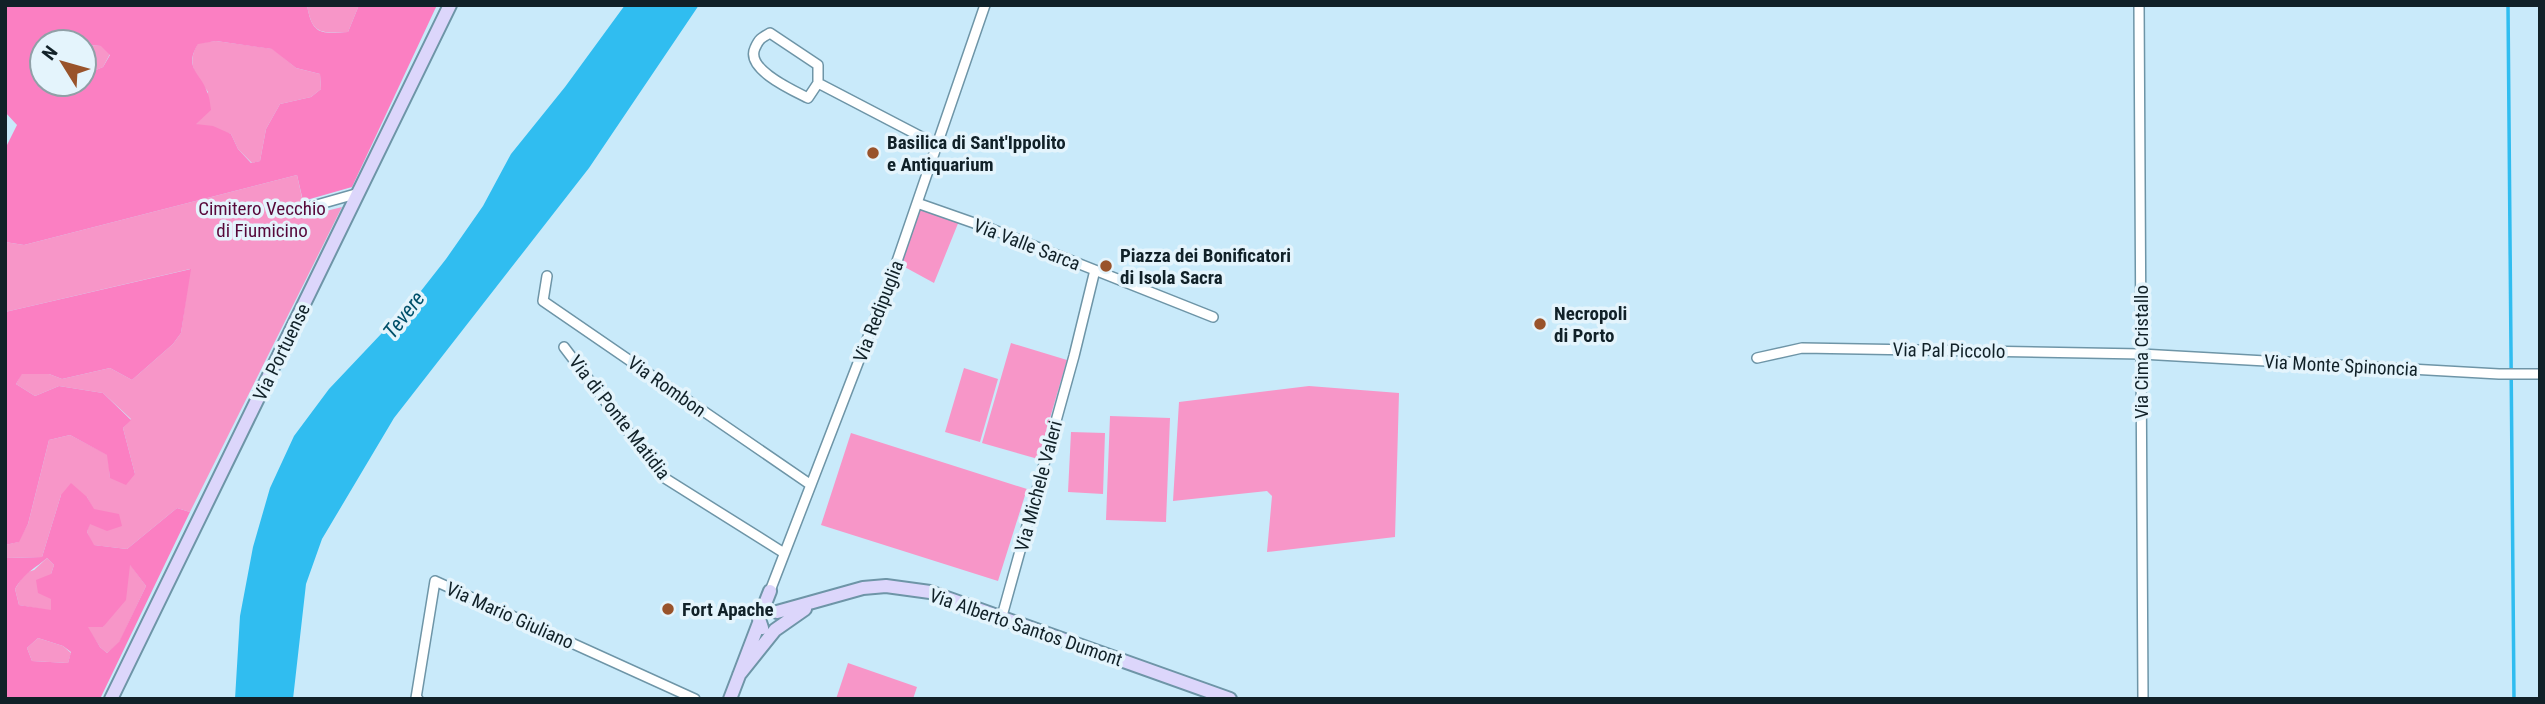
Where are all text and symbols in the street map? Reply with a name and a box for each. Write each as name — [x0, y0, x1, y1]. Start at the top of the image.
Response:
north arrow — [28, 28, 98, 98]
text: N — [37, 42, 63, 65]
place label: Basilica di Sant'Ippolito e Antiquarium — [887, 131, 1066, 176]
marker: Basilica di Sant'Ippolito e Antiquarium — [865, 145, 881, 161]
park label: Cimitero Vecchio di Fiumicino — [198, 197, 326, 242]
street label: Via Valle Sarca — [970, 214, 1083, 275]
place label: Piazza dei Bonificatori di Isola Sacra — [1120, 244, 1291, 289]
street label: Via Redipuglia — [849, 257, 908, 365]
marker: Piazza dei Bonificatori di Isola Sacra — [1098, 258, 1114, 274]
street label: Via Cima Cristallo — [2130, 285, 2153, 419]
water label: Tevere — [378, 287, 430, 343]
street label: Via Portuense — [248, 300, 315, 405]
place label: Necropoli di Porto — [1554, 302, 1627, 347]
marker: Necropoli di Porto — [1532, 316, 1548, 332]
street label: Via Pal Piccolo — [1892, 338, 2005, 363]
street label: Via Monte Spinoncia — [2263, 350, 2419, 381]
street label: Via di Ponte Matidia — [564, 351, 675, 484]
street label: Via Rombon — [623, 351, 710, 422]
street label: Via Michele Valeri — [1010, 418, 1067, 554]
street label: Via Mario Giuliano — [442, 577, 577, 654]
street label: Via Alberto Santos Dumont — [926, 584, 1125, 671]
place label: Fort Apache — [682, 598, 774, 621]
marker: Fort Apache — [660, 601, 676, 617]

